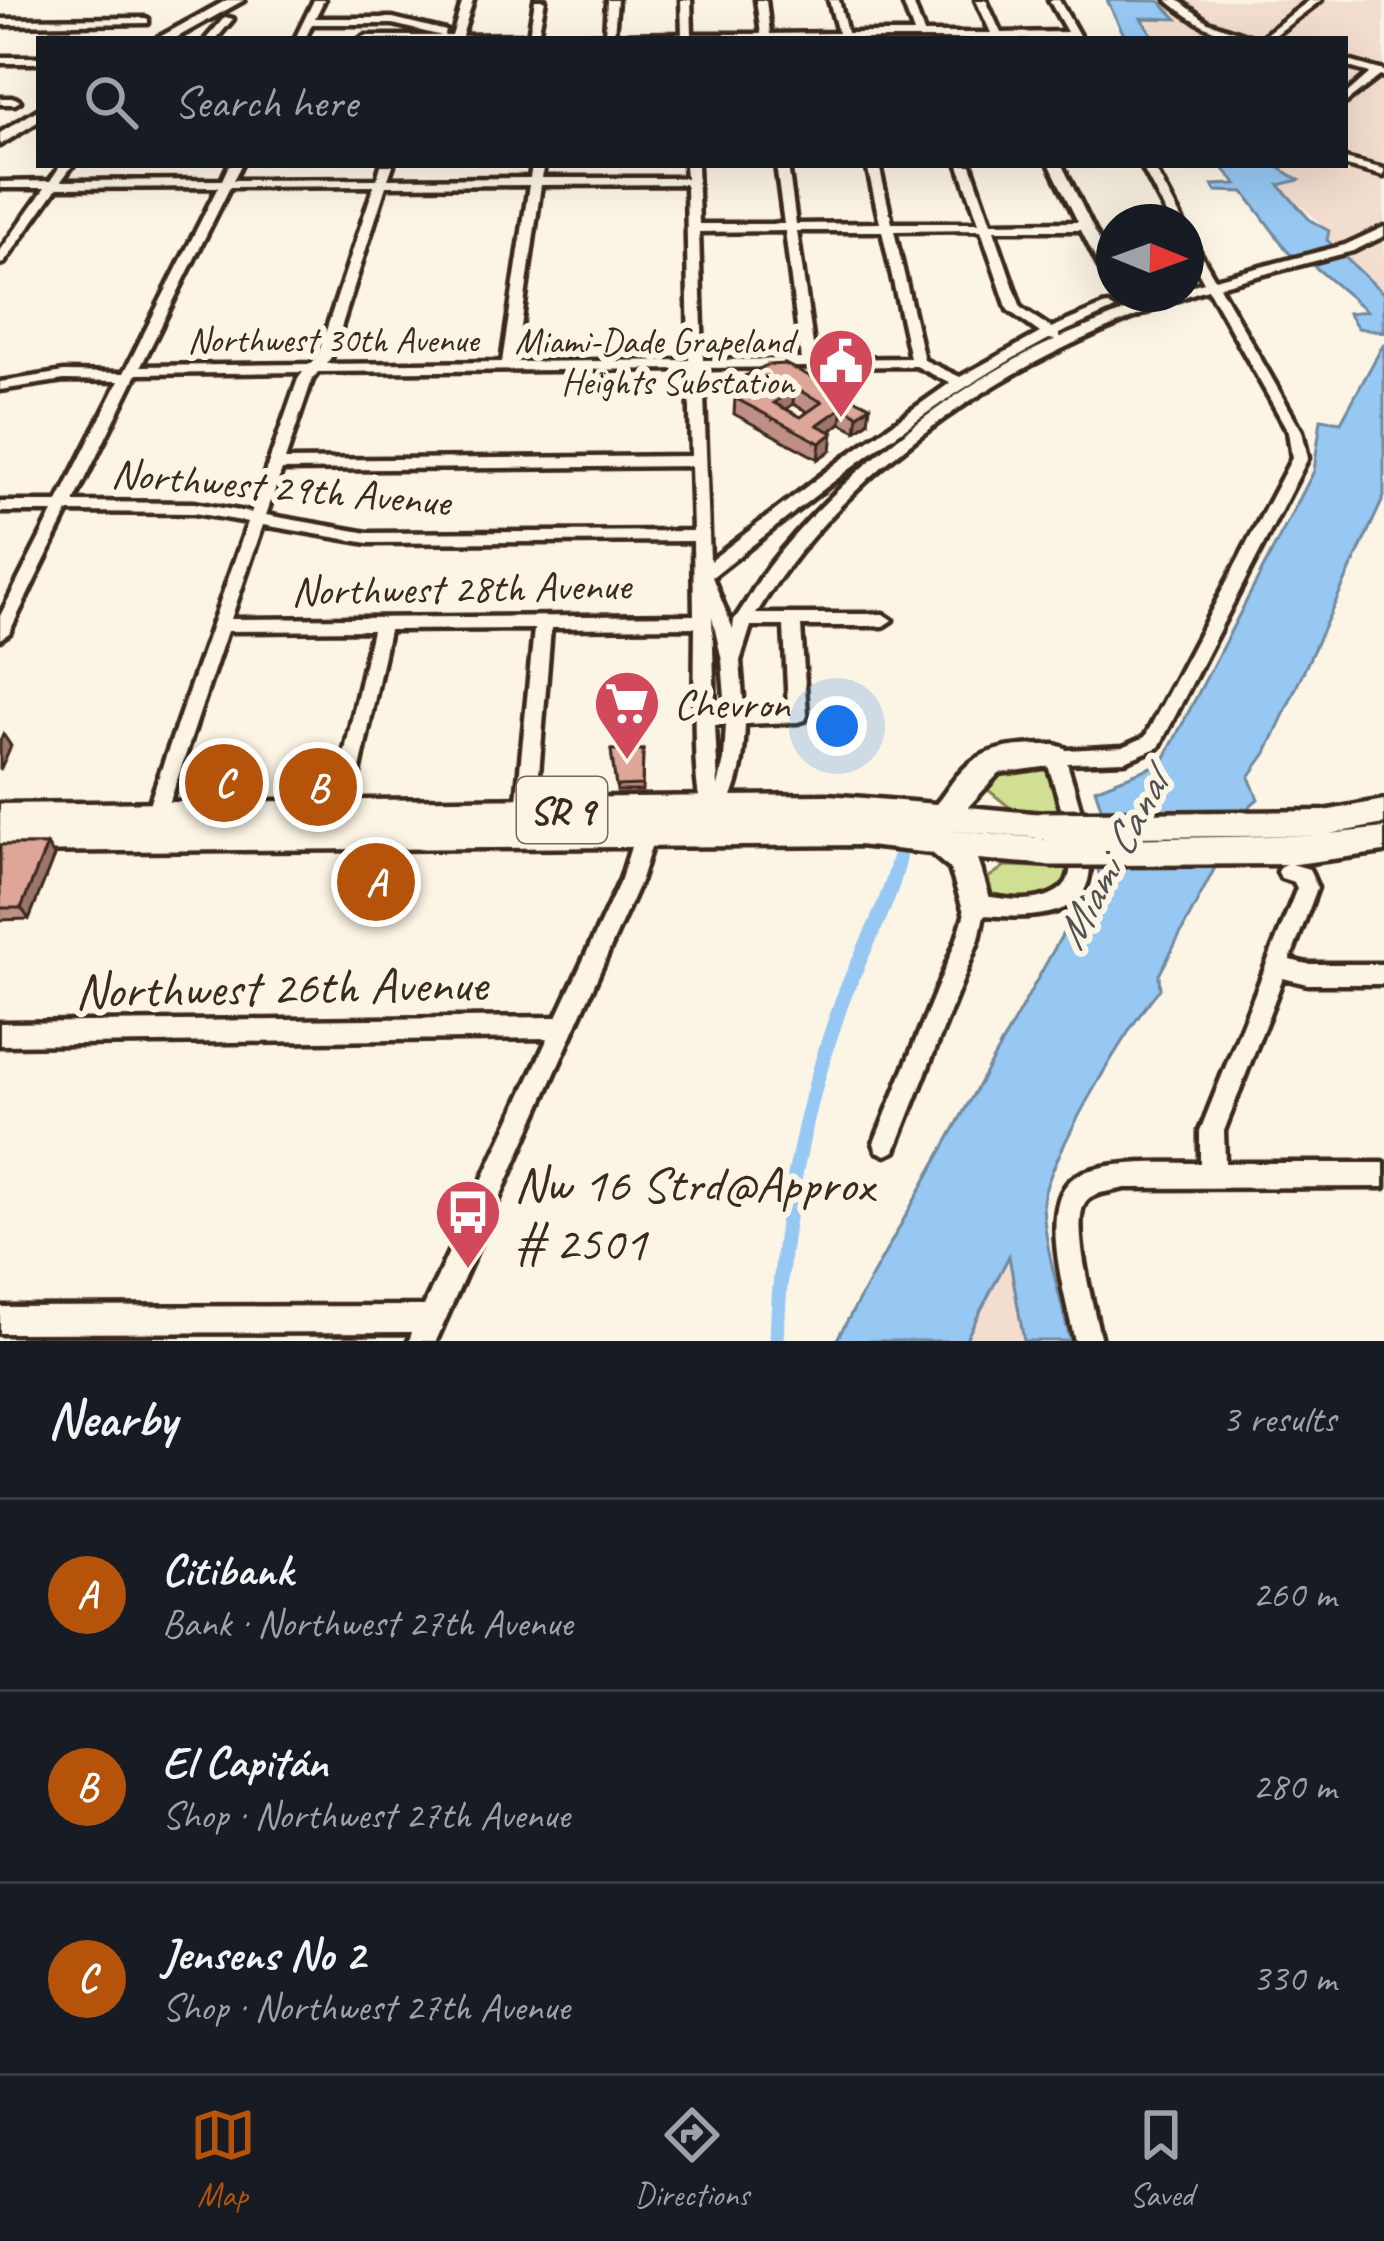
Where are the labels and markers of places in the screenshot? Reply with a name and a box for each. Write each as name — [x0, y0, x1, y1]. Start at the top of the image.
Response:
place label: Miami-Dade Grapeland Heights Substation — [515, 318, 799, 405]
public building icon: Miami-Dade Grapeland Heights Substation — [806, 326, 876, 420]
supermarket icon: Chevron — [592, 668, 662, 762]
place label: Chevron — [674, 678, 791, 731]
pin: C — [185, 738, 263, 828]
pin: B — [279, 742, 357, 832]
pin: A — [337, 837, 415, 927]
place label: Nw 16 Strd@Approx # 2501 — [514, 1152, 877, 1275]
bus stop icon: Nw 16 Strd@Approx # 2501 — [433, 1177, 503, 1271]

